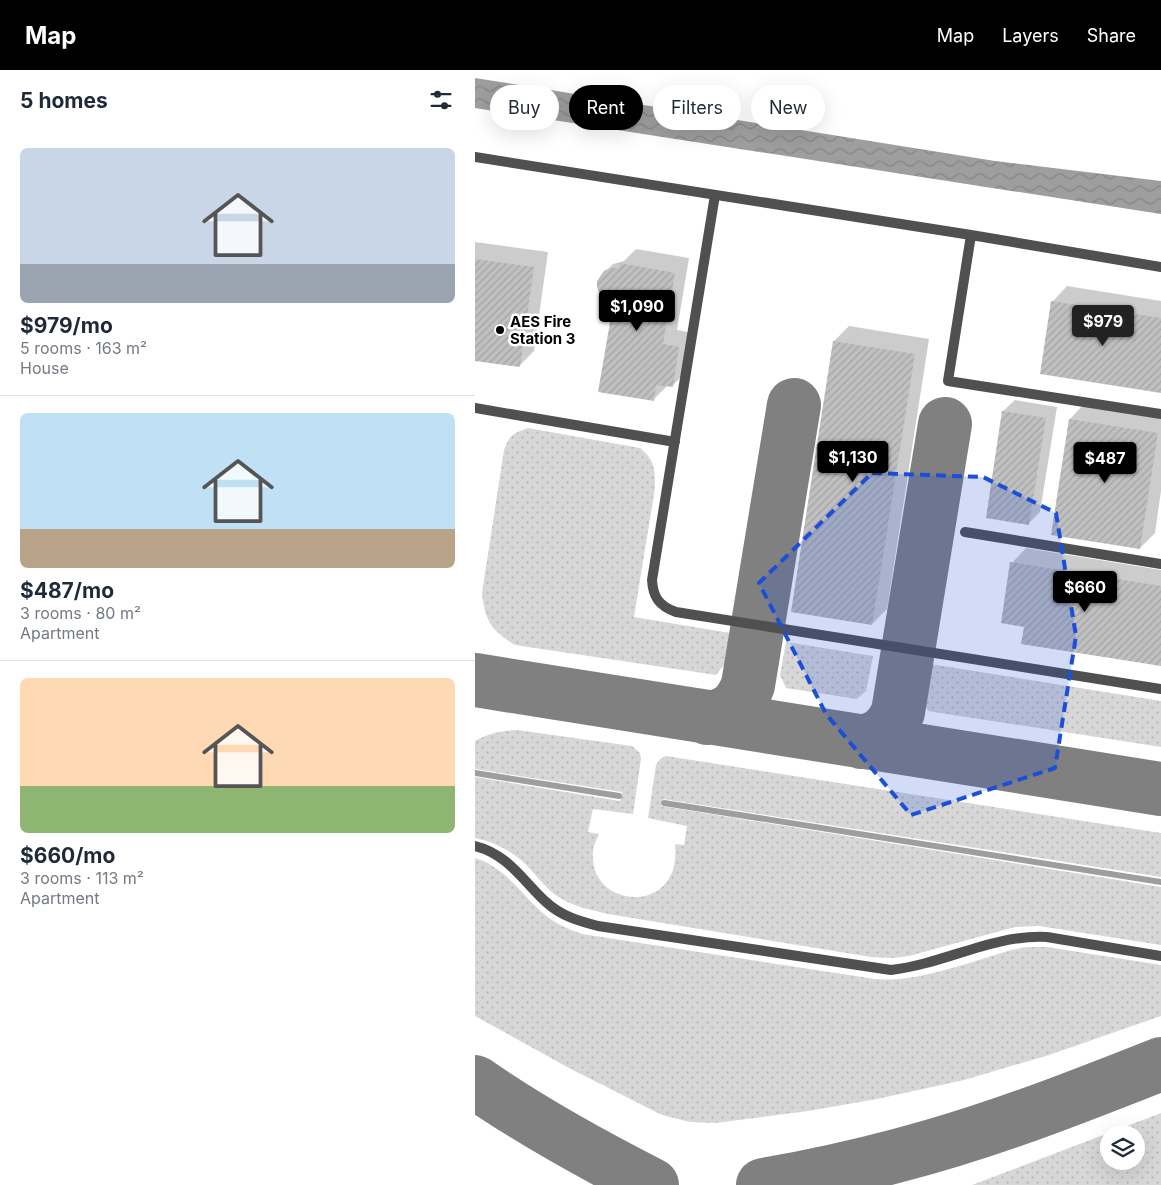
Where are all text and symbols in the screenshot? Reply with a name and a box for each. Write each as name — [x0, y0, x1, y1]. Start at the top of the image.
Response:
text: Map — [25, 21, 76, 50]
text: Map — [937, 25, 974, 46]
text: Layers — [1002, 25, 1059, 46]
text: Share — [1087, 25, 1136, 46]
chip: Buy — [490, 85, 559, 130]
chip: Rent — [569, 85, 643, 130]
chip: Filters — [653, 85, 741, 130]
chip: New — [751, 85, 825, 130]
icon: filters — [427, 86, 455, 114]
text: 5 homes — [20, 88, 108, 113]
icon: home — [193, 180, 283, 270]
pin: $1,090 — [596, 290, 678, 332]
text: $1,090 — [610, 296, 664, 316]
pin: $979 — [1073, 304, 1133, 347]
text: $979 — [1083, 311, 1123, 331]
place label: AES Fire Station 3 — [510, 312, 575, 348]
text: $979/mo — [20, 313, 113, 338]
marker: AES Fire Station 3 — [494, 324, 506, 336]
text: 5 rooms · 163 m² — [20, 338, 147, 358]
text: House — [20, 358, 69, 378]
pin: $1,130 — [812, 440, 894, 483]
pin: $487 — [1075, 442, 1135, 484]
icon: home — [193, 446, 283, 536]
text: $1,130 — [828, 447, 878, 467]
text: $487 — [1084, 448, 1126, 468]
pin: $660 — [1055, 570, 1115, 613]
text: $660 — [1064, 577, 1106, 597]
text: $487/mo — [20, 578, 114, 603]
text: 3 rooms · 80 m² — [20, 603, 141, 623]
text: Apartment — [20, 623, 100, 643]
icon: home — [193, 711, 283, 801]
text: $660/mo — [20, 843, 115, 868]
text: 3 rooms · 113 m² — [20, 868, 144, 888]
text: Apartment — [20, 888, 100, 908]
map controls — [1100, 1125, 1145, 1170]
button: layers — [1100, 1125, 1145, 1170]

